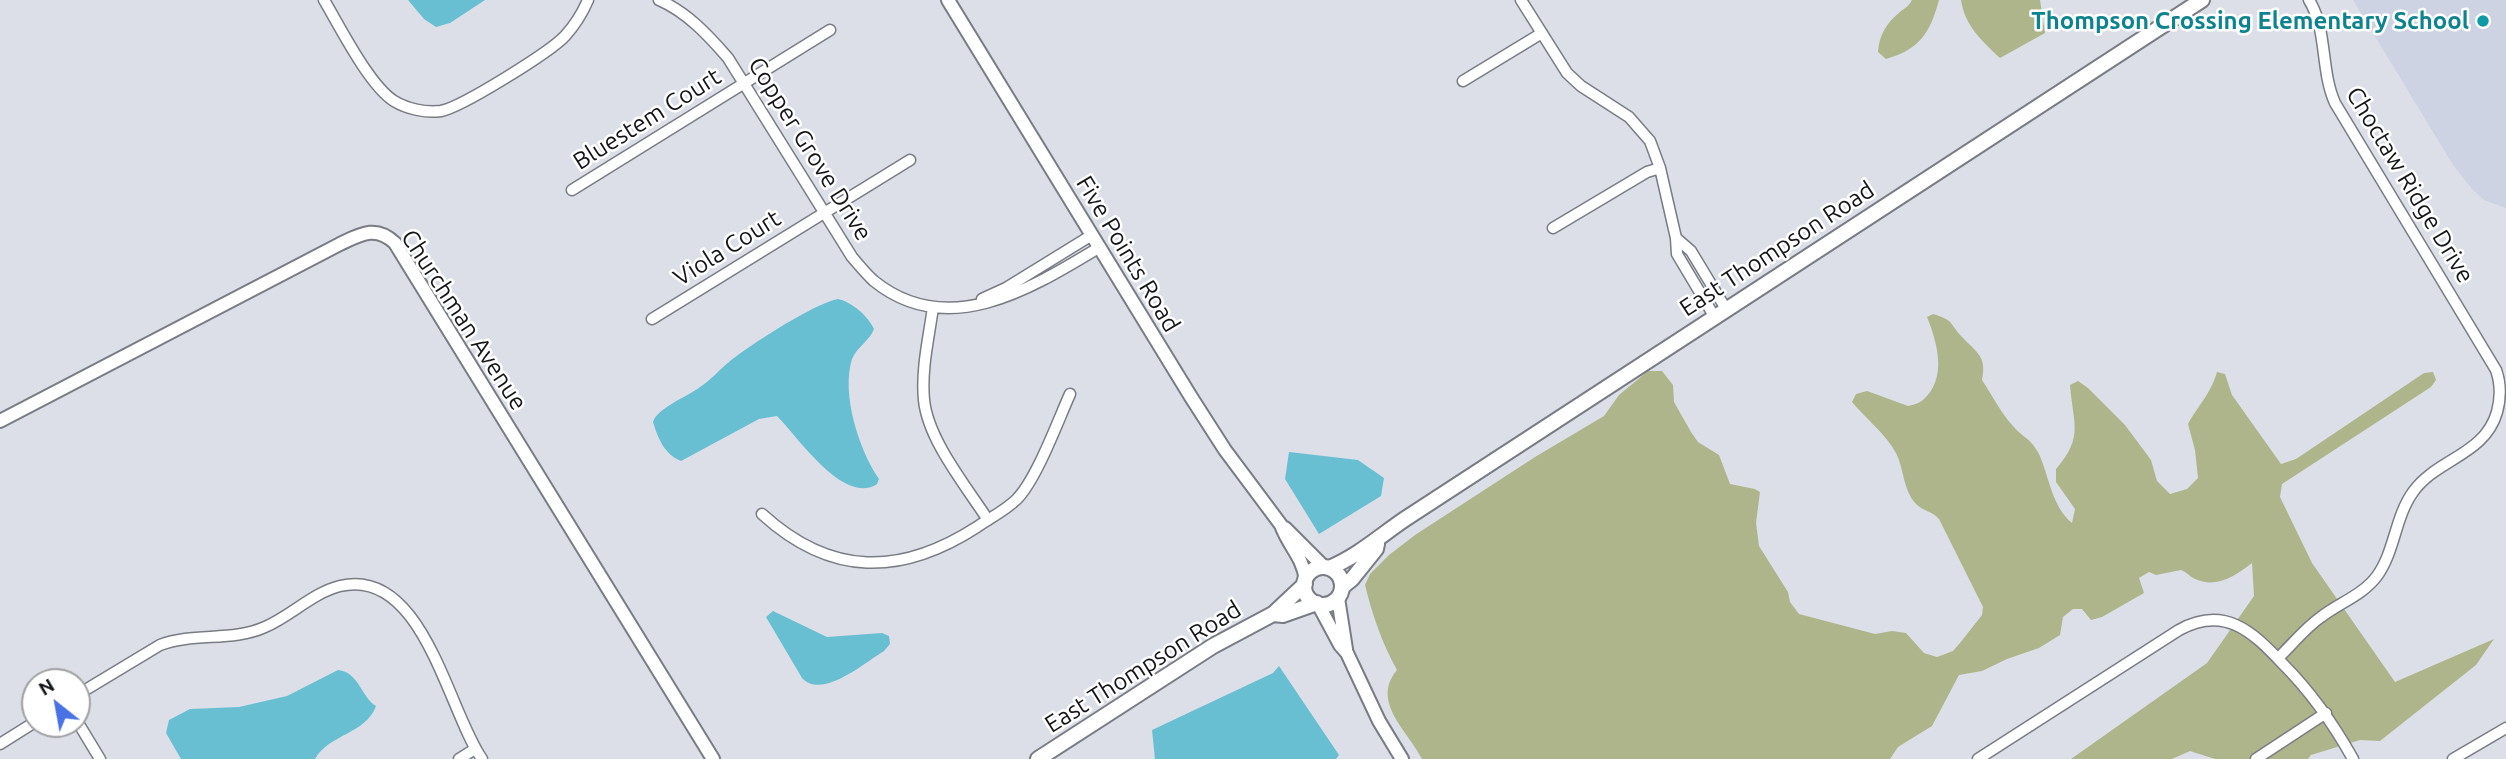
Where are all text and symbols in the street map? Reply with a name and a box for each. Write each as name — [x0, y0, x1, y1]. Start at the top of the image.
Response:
place label: Thompson Crossing Elementary School — [2031, 7, 2469, 35]
marker: Thompson Crossing Elementary School — [2475, 13, 2491, 29]
street label: Copper Grove Drive — [742, 52, 878, 246]
street label: Bluestem Court — [568, 62, 726, 176]
street label: Choctaw Ridge Drive — [2340, 82, 2480, 288]
street label: Five Points Road — [1070, 171, 1186, 337]
street label: East Thompson Road — [1674, 175, 1880, 323]
street label: Viola Court — [668, 204, 786, 292]
street label: Churchman Avenue — [395, 224, 533, 416]
street label: East Thompson Road — [1040, 595, 1246, 739]
north arrow — [21, 668, 91, 738]
text: N — [34, 674, 58, 700]

